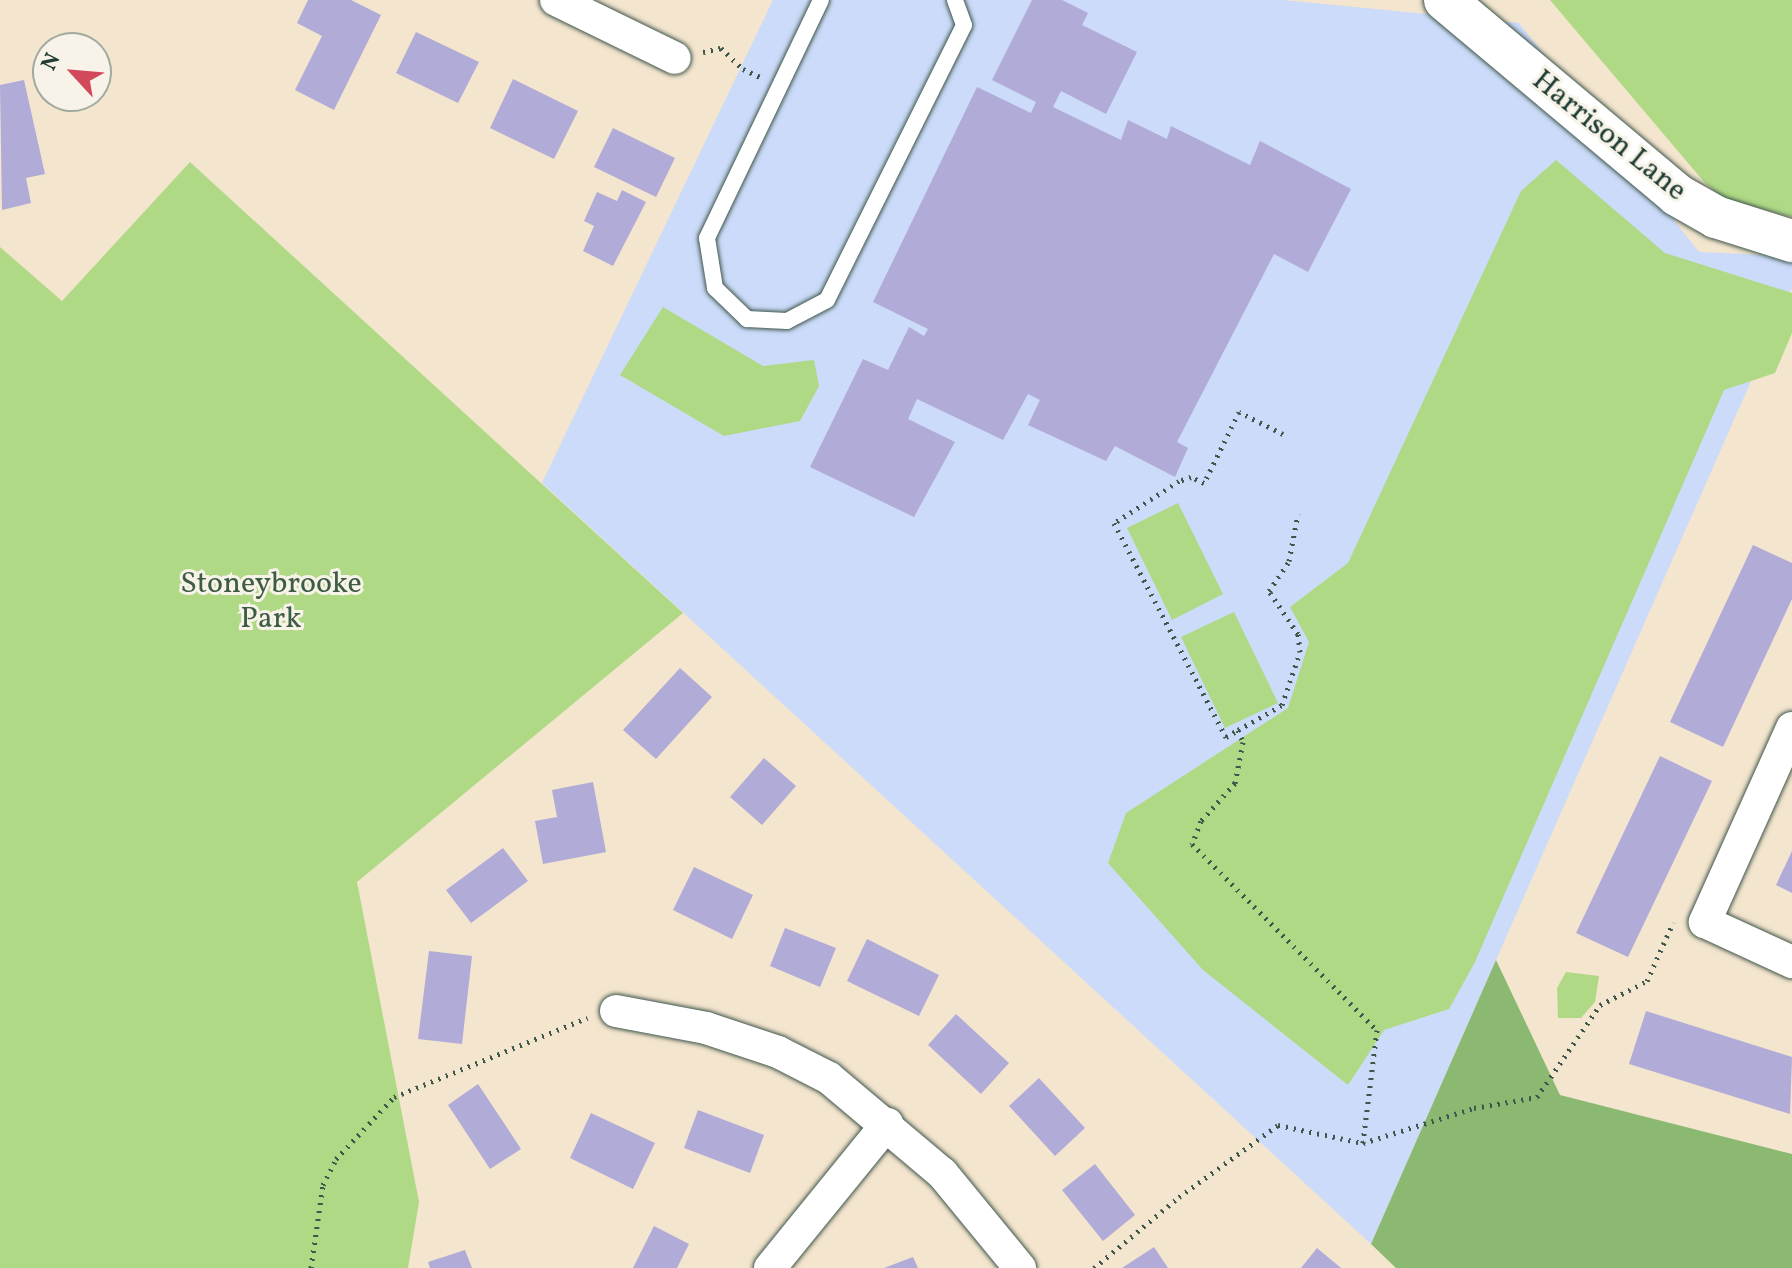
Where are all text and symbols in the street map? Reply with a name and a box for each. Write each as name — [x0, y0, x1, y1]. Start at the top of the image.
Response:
north arrow — [32, 32, 112, 112]
text: N — [34, 48, 69, 76]
street label: Harrison Lane — [1525, 63, 1693, 209]
park label: Stoneybrooke Park — [180, 566, 362, 636]

